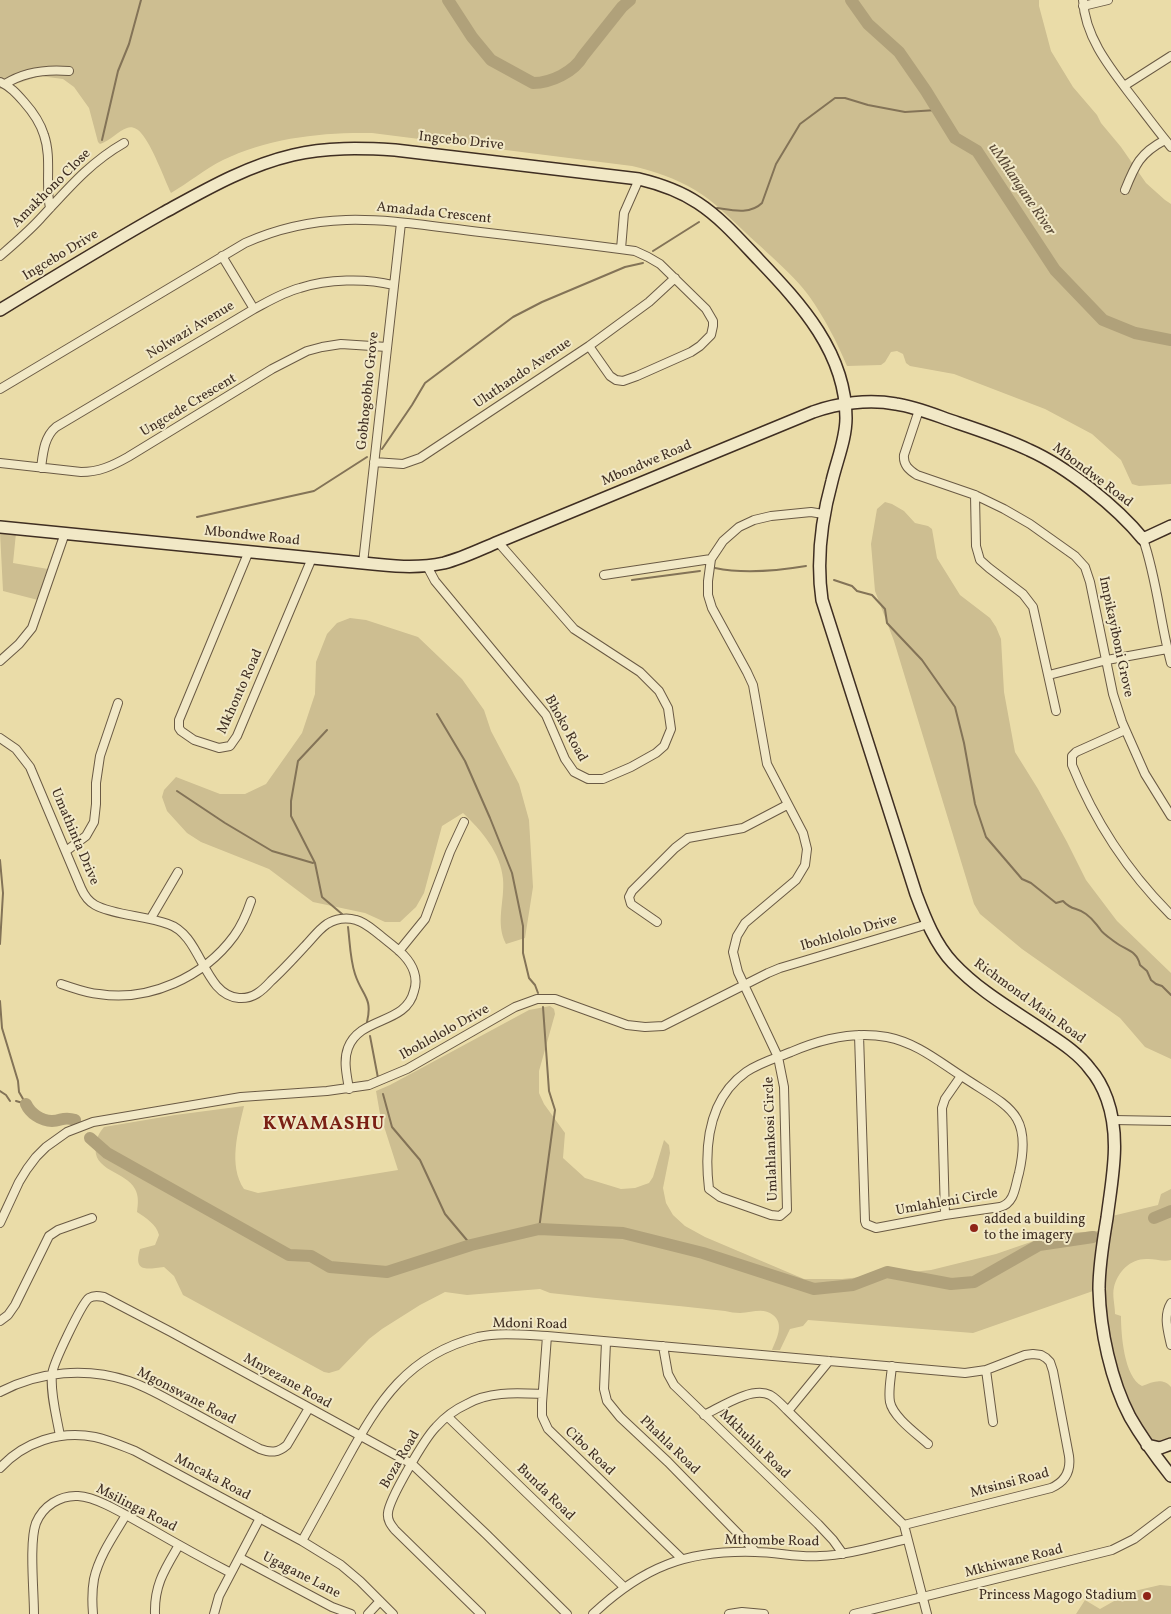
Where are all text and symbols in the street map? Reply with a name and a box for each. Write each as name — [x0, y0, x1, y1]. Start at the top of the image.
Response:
street label: Ingcebo Drive — [418, 129, 504, 155]
water label: uMhlangane River — [983, 140, 1059, 240]
street label: Amakhono Close — [9, 146, 95, 232]
street label: Amadada Crescent — [376, 200, 492, 228]
street label: Ingcebo Drive — [20, 227, 102, 285]
street label: Nolwazi Avenue — [144, 298, 238, 364]
street label: Gobhogobho Grove — [354, 331, 384, 451]
street label: Uluthando Avenue — [471, 335, 575, 413]
street label: Ungcede Crescent — [138, 371, 240, 441]
street label: Mbondwe Road — [599, 437, 695, 491]
street label: Mbondwe Road — [1049, 440, 1135, 512]
street label: Mbondwe Road — [203, 524, 301, 550]
street label: Impikayiboni Grove — [1094, 575, 1136, 699]
street label: Mkhonto Road — [215, 647, 267, 737]
street label: Bhoko Road — [540, 693, 590, 765]
street label: Umathinta Drive — [46, 786, 102, 888]
street label: Ibohlololo Drive — [799, 912, 899, 956]
street label: Richmond Main Road — [970, 956, 1088, 1048]
street label: Ibohlololo Drive — [397, 1001, 493, 1065]
street label: Umlahlankosi Circle — [761, 1076, 783, 1202]
district label: KWAMASHU — [262, 1115, 386, 1137]
street label: Umlahleni Circle — [895, 1186, 999, 1220]
place label: added a building to the imagery — [984, 1212, 1085, 1244]
marker: added a building to the imagery — [968, 1222, 980, 1234]
street label: Mdoni Road — [492, 1316, 568, 1334]
street label: Mnyezane Road — [240, 1351, 334, 1413]
street label: Mgonswane Road — [134, 1365, 238, 1429]
street label: Mkhuhlu Road — [715, 1407, 793, 1483]
street label: Phahla Road — [635, 1413, 703, 1479]
street label: Cibo Road — [561, 1424, 617, 1480]
street label: Boza Road — [378, 1428, 424, 1492]
street label: Mncaka Road — [171, 1451, 253, 1505]
street label: Bunda Road — [512, 1461, 578, 1525]
street label: Mtsinsi Road — [969, 1465, 1051, 1503]
street label: Msilinga Road — [93, 1481, 179, 1537]
street label: Mthombe Road — [724, 1533, 820, 1551]
street label: Mkhiwane Road — [963, 1542, 1065, 1582]
street label: Ugagane Lane — [259, 1549, 343, 1603]
place label: Princess Magogo Stadium — [979, 1588, 1137, 1604]
marker: Princess Magogo Stadium — [1141, 1590, 1153, 1602]

